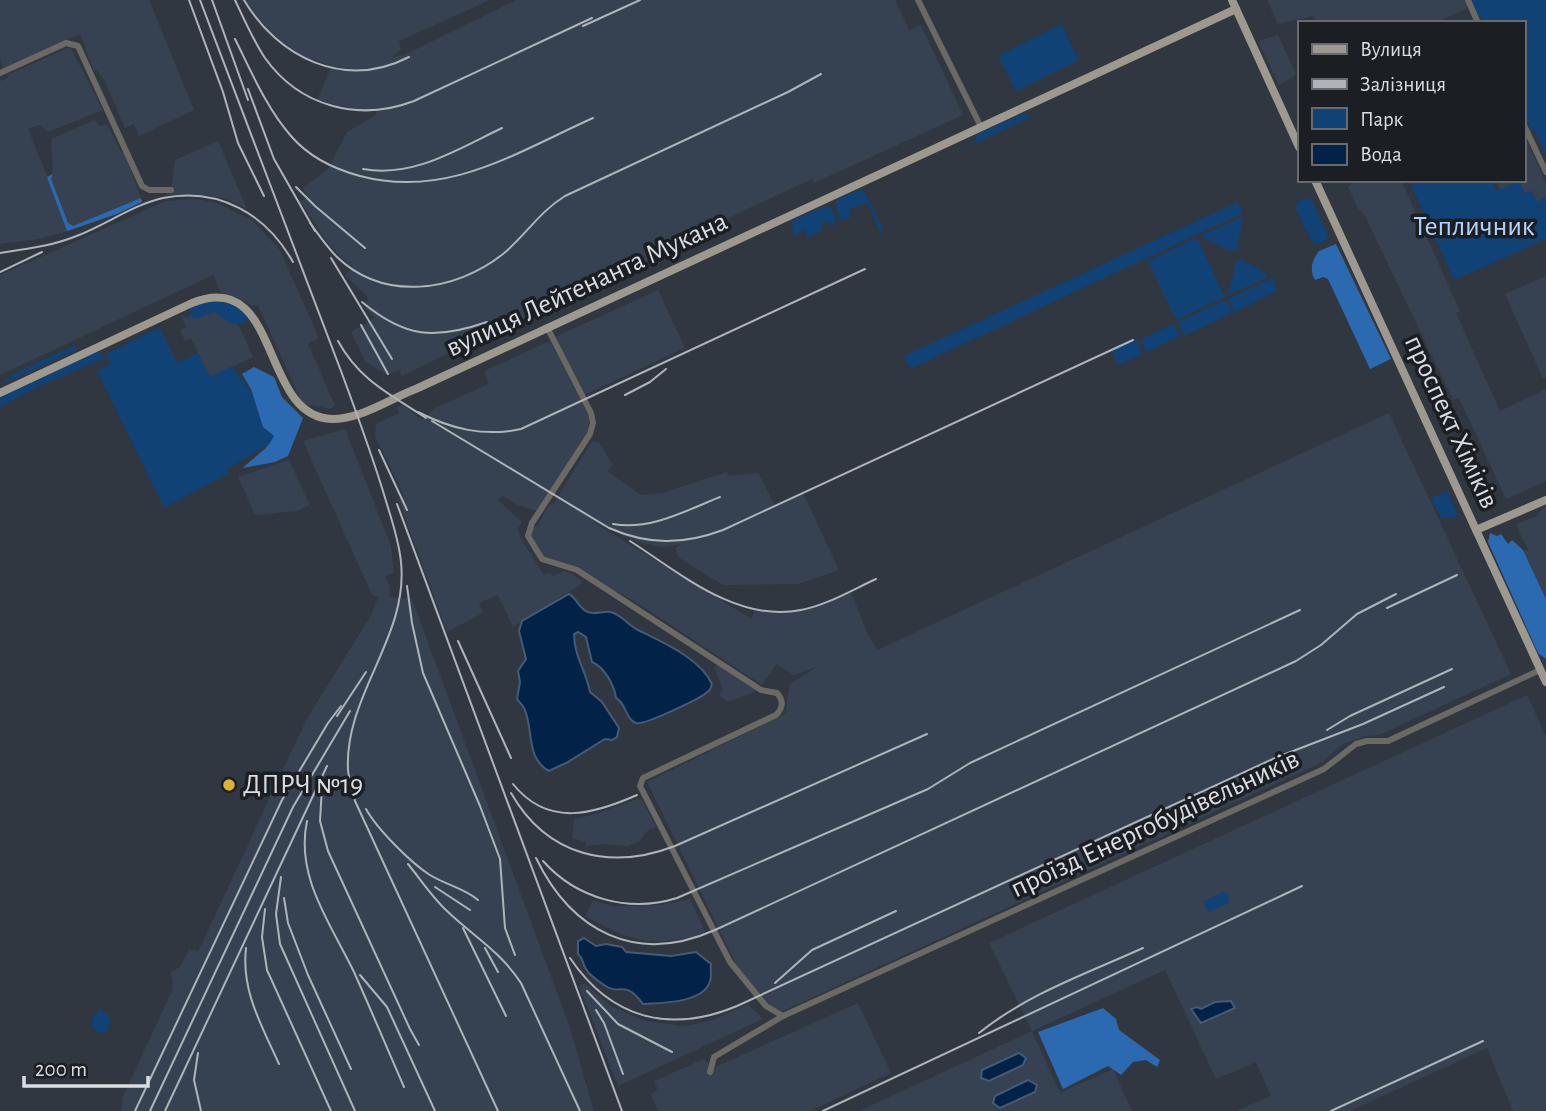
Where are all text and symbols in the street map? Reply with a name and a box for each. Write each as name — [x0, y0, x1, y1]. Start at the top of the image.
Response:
legend — [1298, 21, 1525, 182]
text: Вулиця — [1360, 39, 1422, 60]
text: Залізниця — [1360, 74, 1446, 95]
text: Парк — [1360, 109, 1404, 130]
text: Вода — [1360, 144, 1402, 165]
street label: вулиця Лейтенанта Мукана — [442, 207, 732, 363]
park label: Тепличник — [1413, 213, 1535, 241]
street label: проспект Хіміків — [1399, 331, 1503, 513]
street label: проїзд Енергобудівельників — [1006, 745, 1304, 903]
place label: ДПРЧ №19 — [243, 771, 363, 799]
marker: ДПРЧ №19 — [221, 777, 237, 793]
scale bar — [24, 1044, 149, 1088]
text: 200 m — [35, 1059, 87, 1080]

